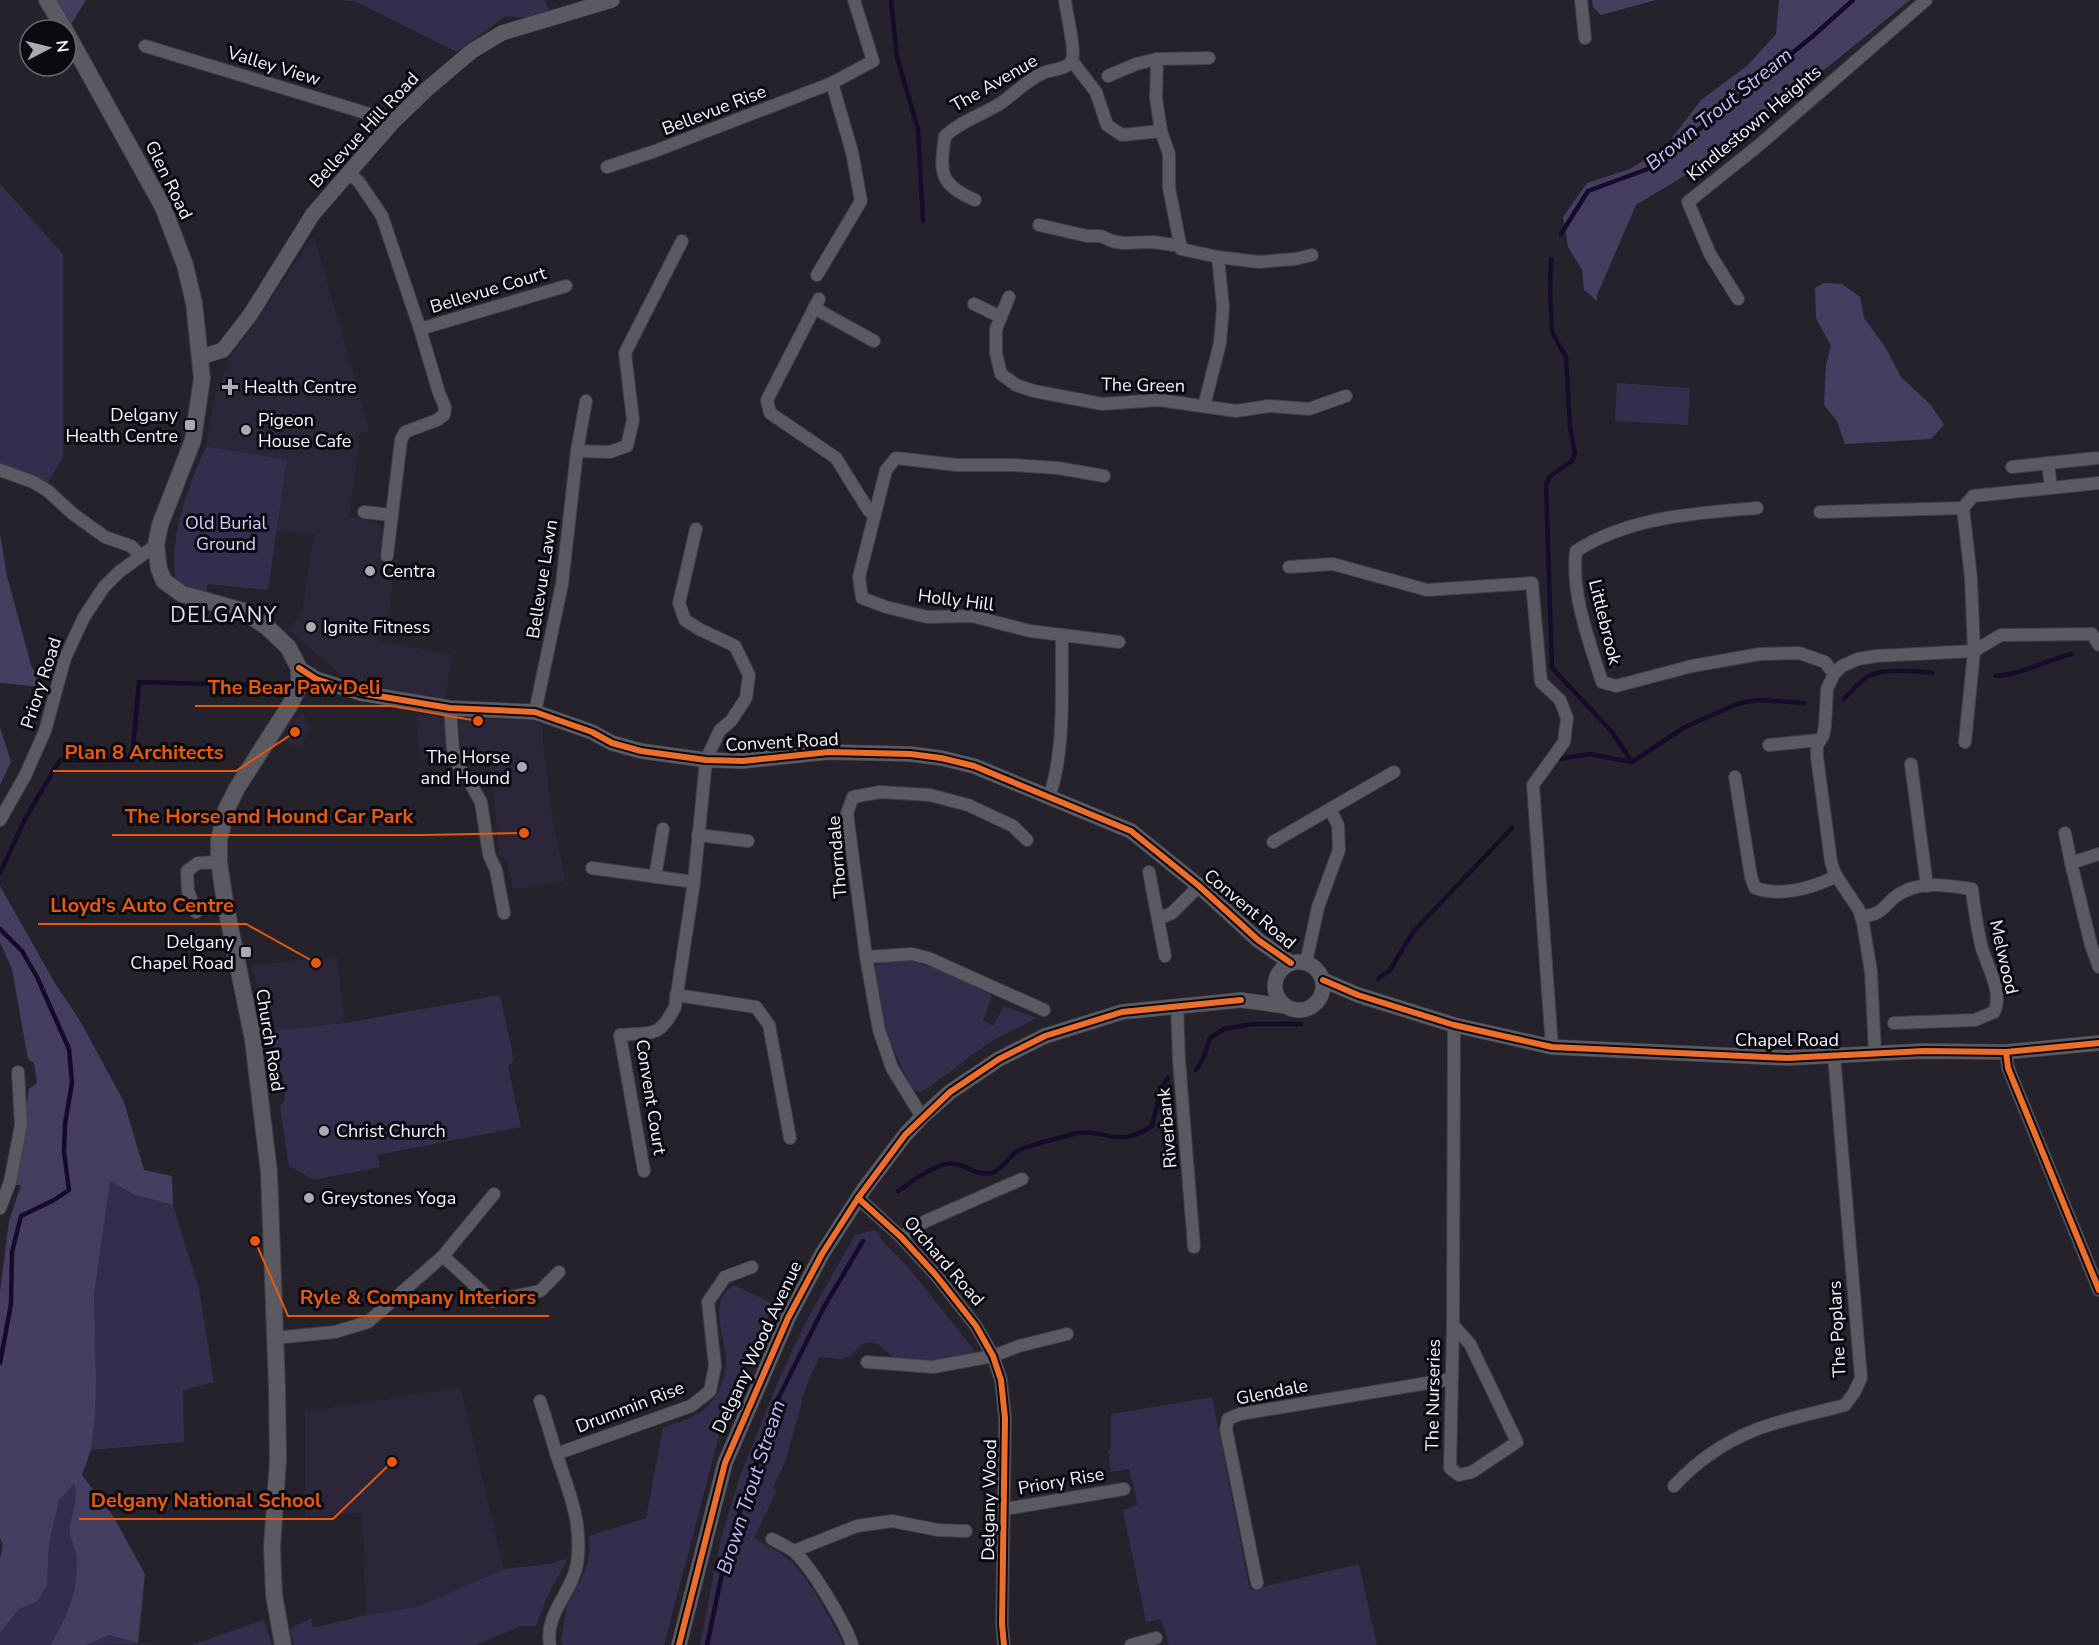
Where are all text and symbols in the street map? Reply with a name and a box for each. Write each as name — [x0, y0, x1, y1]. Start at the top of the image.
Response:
north arrow — [18, 18, 78, 78]
text: N — [50, 39, 74, 54]
street label: Valley View — [224, 40, 323, 92]
water label: Brown Trout Stream — [1640, 41, 1798, 177]
street label: The Avenue — [946, 48, 1042, 118]
street label: Kindlestown Heights — [1682, 60, 1826, 186]
street label: Bellevue Hill Road — [304, 67, 424, 193]
street label: Bellevue Rise — [658, 79, 770, 141]
street label: Glen Road — [140, 137, 198, 223]
street label: Bellevue Court — [427, 261, 550, 319]
street label: The Green — [1101, 372, 1185, 398]
place label: Health Centre — [244, 375, 357, 399]
marker: Health Centre — [221, 378, 239, 396]
place label: Delgany Health Centre — [65, 403, 179, 448]
place label: Pigeon House Cafe — [258, 408, 351, 453]
marker: Delgany Health Centre — [183, 418, 197, 432]
marker: Pigeon House Cafe — [239, 423, 253, 437]
park label: Old Burial Ground — [185, 511, 268, 556]
street label: Bellevue Lawn — [521, 518, 563, 640]
place label: Centra — [382, 559, 435, 583]
marker: Centra — [363, 564, 377, 578]
street label: Littlebrook — [1583, 577, 1627, 668]
street label: Holly Hill — [917, 583, 996, 617]
district label: DELGANY — [170, 601, 278, 629]
place label: Ignite Fitness — [323, 615, 430, 639]
marker: Ignite Fitness — [304, 620, 318, 634]
street label: Priory Road — [15, 634, 67, 732]
callout: The Bear Paw Deli — [195, 668, 392, 706]
text: The Bear Paw Deli — [208, 674, 380, 701]
street label: Convent Road — [725, 727, 839, 757]
callout: Plan 8 Architects — [53, 733, 236, 771]
text: Plan 8 Architects — [65, 739, 224, 766]
place label: The Horse and Hound — [421, 745, 510, 790]
marker: The Horse and Hound — [515, 760, 529, 774]
callout: The Horse and Hound Car Park — [112, 797, 425, 835]
text: The Horse and Hound Car Park — [125, 803, 414, 830]
street label: Thorndale — [821, 815, 853, 899]
street label: Convent Road — [1199, 863, 1301, 955]
callout: Lloyd's Auto Centre — [38, 886, 246, 924]
text: Lloyd's Auto Centre — [50, 892, 234, 919]
street label: Melwood — [1984, 917, 2024, 997]
place label: Delgany Chapel Road — [130, 930, 235, 975]
marker: Delgany Chapel Road — [239, 945, 253, 959]
street label: Church Road — [250, 987, 290, 1093]
street label: Chapel Road — [1735, 1028, 1839, 1052]
street label: Convent Court — [630, 1038, 672, 1157]
street label: Riverbank — [1151, 1086, 1182, 1169]
place label: Christ Church — [336, 1119, 446, 1143]
marker: Christ Church — [317, 1124, 331, 1138]
place label: Greystones Yoga — [321, 1186, 456, 1210]
marker: Greystones Yoga — [302, 1191, 316, 1205]
street label: Orchard Road — [898, 1211, 990, 1311]
street label: Delgany Wood Avenue — [707, 1257, 807, 1437]
callout: Ryle & Company Interiors — [288, 1278, 549, 1316]
street label: The Poplars — [1822, 1280, 1852, 1378]
text: Ryle & Company Interiors — [300, 1284, 537, 1311]
street label: The Nurseries — [1420, 1339, 1446, 1451]
street label: Glendale — [1234, 1373, 1310, 1411]
street label: Drummin Rise — [572, 1375, 688, 1439]
water label: Brown Trout Stream — [710, 1397, 792, 1577]
street label: Delgany Wood — [976, 1439, 1002, 1561]
street label: Priory Rise — [1016, 1462, 1106, 1500]
callout: Delgany National School — [79, 1481, 333, 1519]
text: Delgany National School — [91, 1487, 322, 1514]

